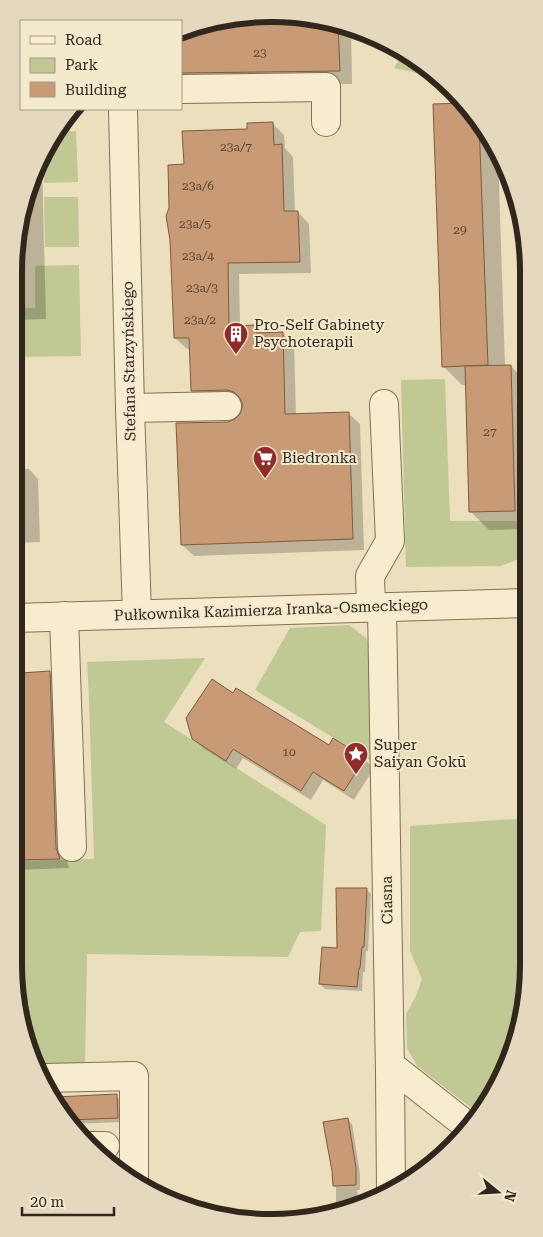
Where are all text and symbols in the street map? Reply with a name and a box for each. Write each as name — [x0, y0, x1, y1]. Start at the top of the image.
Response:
legend — [20, 20, 182, 110]
text: Road — [65, 31, 102, 49]
house number: 23 — [253, 46, 267, 60]
text: Park — [65, 56, 99, 74]
text: Building — [65, 81, 127, 99]
house number: 23a/7 — [220, 140, 252, 154]
house number: 23a/6 — [182, 179, 214, 193]
house number: 23a/5 — [179, 217, 211, 231]
house number: 29 — [453, 223, 467, 237]
house number: 23a/4 — [182, 249, 214, 263]
street label: Stefana Starzyńskiego — [119, 281, 139, 441]
house number: 23a/3 — [186, 281, 218, 295]
house number: 23a/2 — [184, 313, 216, 327]
place label: Pro-Self Gabinety Psychoterapii — [254, 316, 385, 351]
building icon: Pro-Self Gabinety Psychoterapii — [223, 321, 249, 355]
house number: 27 — [483, 425, 497, 439]
supermarket icon: Biedronka — [252, 445, 278, 479]
place label: Biedronka — [282, 449, 357, 467]
street label: Pułkownika Kazimierza Iranka-Osmeckiego — [114, 596, 428, 624]
place label: Super Saiyan Gokū — [374, 736, 467, 771]
place icon: Super Saiyan Gokū — [343, 741, 369, 775]
house number: 10 — [282, 745, 296, 759]
street label: Ciasna — [378, 875, 396, 925]
north arrow — [473, 1167, 523, 1217]
scale bar — [22, 1184, 115, 1216]
text: N — [501, 1188, 520, 1204]
text: 20 m — [30, 1193, 65, 1211]

